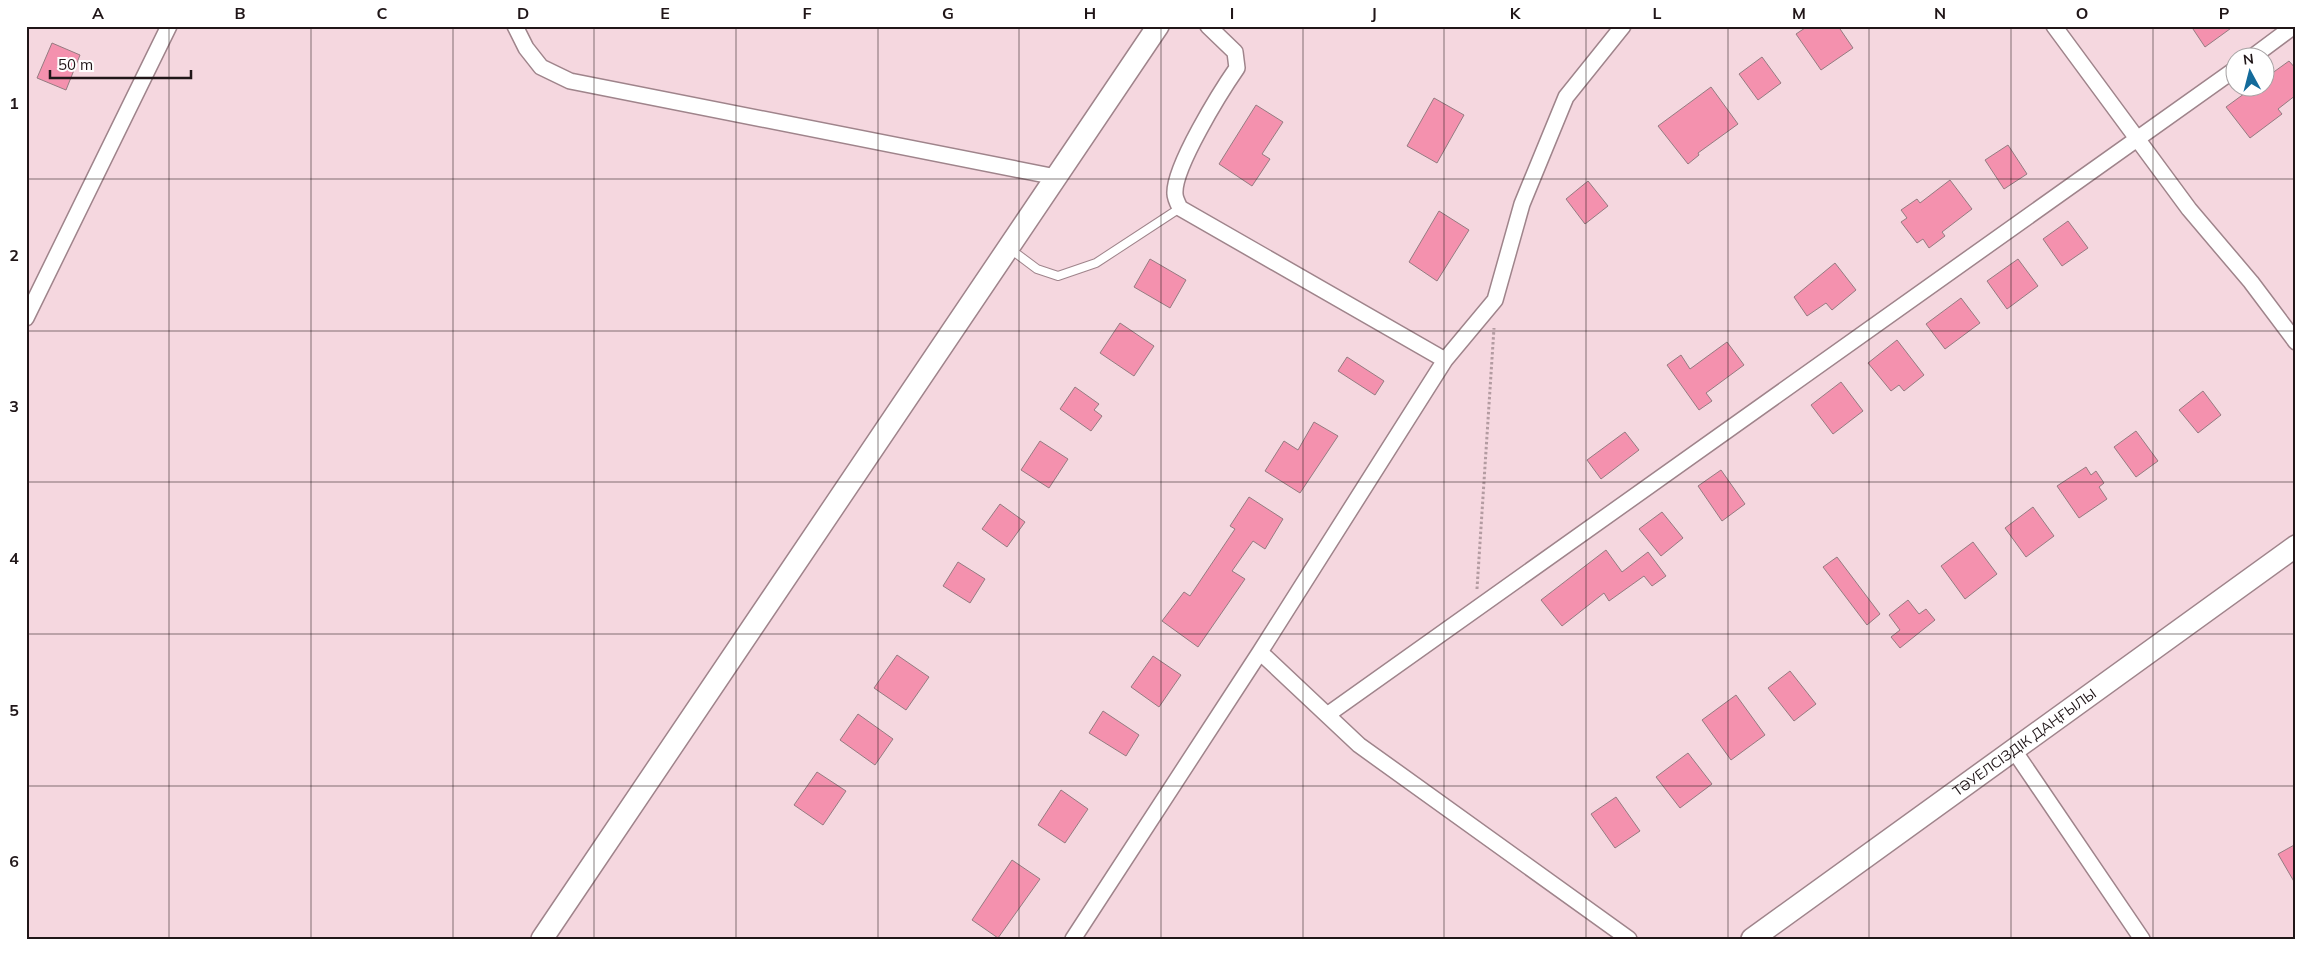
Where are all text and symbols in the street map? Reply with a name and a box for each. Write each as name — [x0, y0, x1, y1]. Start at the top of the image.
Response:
text: A — [92, 3, 104, 23]
text: B — [234, 3, 246, 23]
text: C — [377, 3, 388, 23]
text: D — [517, 3, 529, 23]
text: E — [660, 3, 670, 23]
text: F — [802, 3, 812, 23]
text: G — [942, 3, 954, 23]
text: H — [1084, 3, 1096, 23]
text: I — [1230, 3, 1234, 23]
text: J — [1371, 3, 1377, 23]
text: K — [1510, 3, 1522, 23]
text: L — [1653, 3, 1662, 23]
text: M — [1792, 3, 1806, 23]
text: N — [1934, 3, 1946, 23]
text: O — [2076, 3, 2088, 23]
text: P — [2219, 3, 2230, 23]
scale bar — [50, 48, 191, 80]
north arrow — [2224, 48, 2274, 98]
text: N — [2242, 50, 2255, 69]
text: 50 m — [58, 55, 93, 74]
text: 1 — [9, 93, 19, 113]
text: 2 — [9, 245, 19, 265]
text: 3 — [9, 396, 19, 416]
text: 4 — [9, 548, 19, 568]
street label: ТӘУЕЛСІЗДІК ДАҢҒЫЛЫ — [1949, 684, 2100, 800]
text: 5 — [9, 700, 19, 720]
text: 6 — [9, 851, 19, 871]

